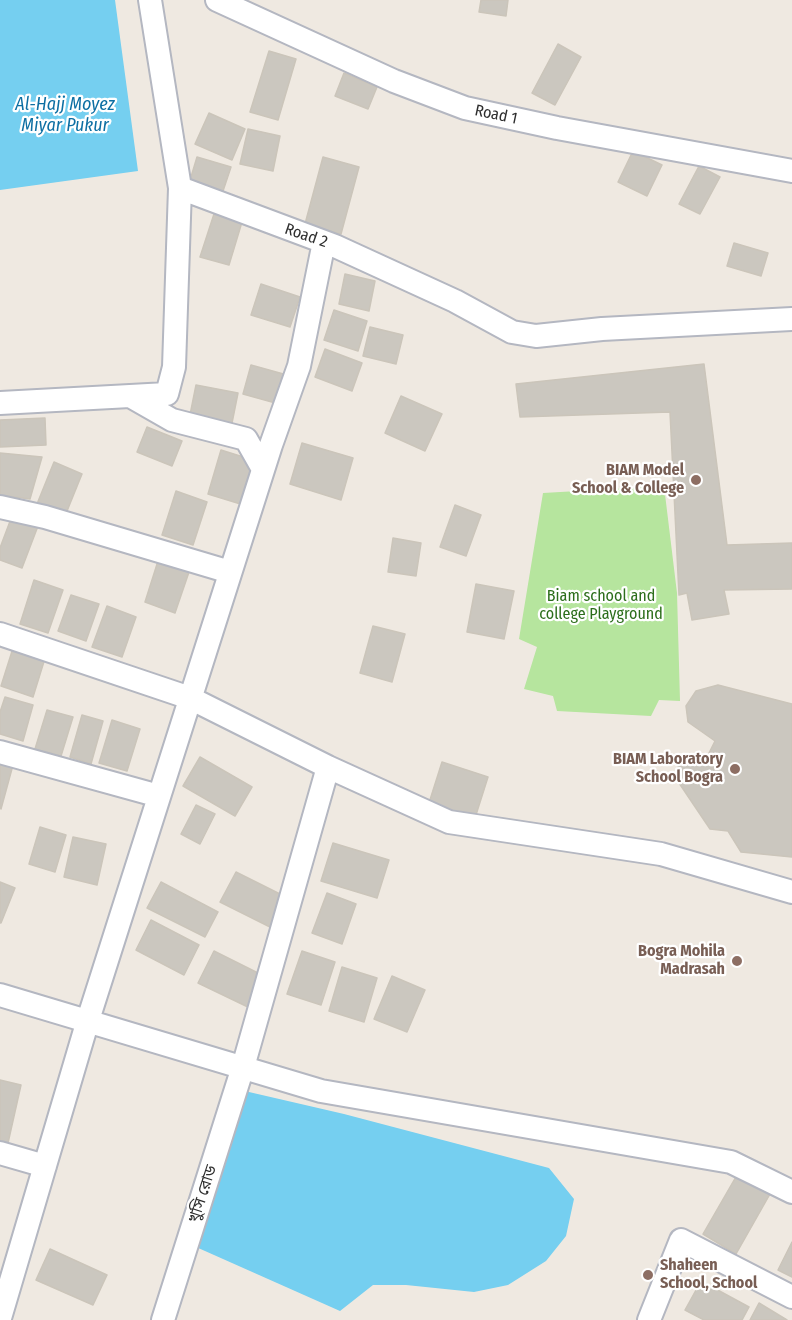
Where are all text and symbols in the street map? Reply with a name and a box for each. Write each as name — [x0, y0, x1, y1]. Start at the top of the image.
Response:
water label: Al-Hajj Moyez Miyar Pukur — [15, 94, 115, 136]
street label: Road 1 — [473, 101, 519, 129]
street label: Road 2 — [282, 220, 330, 252]
place label: BIAM Model School & College — [572, 461, 684, 499]
marker: BIAM Model School & College — [689, 473, 703, 487]
park label: Biam school and college Playground — [539, 587, 663, 625]
place label: BIAM Laboratory School Bogra — [613, 750, 723, 788]
marker: BIAM Laboratory School Bogra — [728, 762, 742, 776]
place label: Bogra Mohila Madrasah — [638, 942, 725, 980]
marker: Bogra Mohila Madrasah — [730, 954, 744, 968]
street label: খুসি রোড — [185, 1163, 221, 1225]
place label: Shaheen School, School — [660, 1256, 757, 1294]
marker: Shaheen School, School — [641, 1268, 655, 1282]

